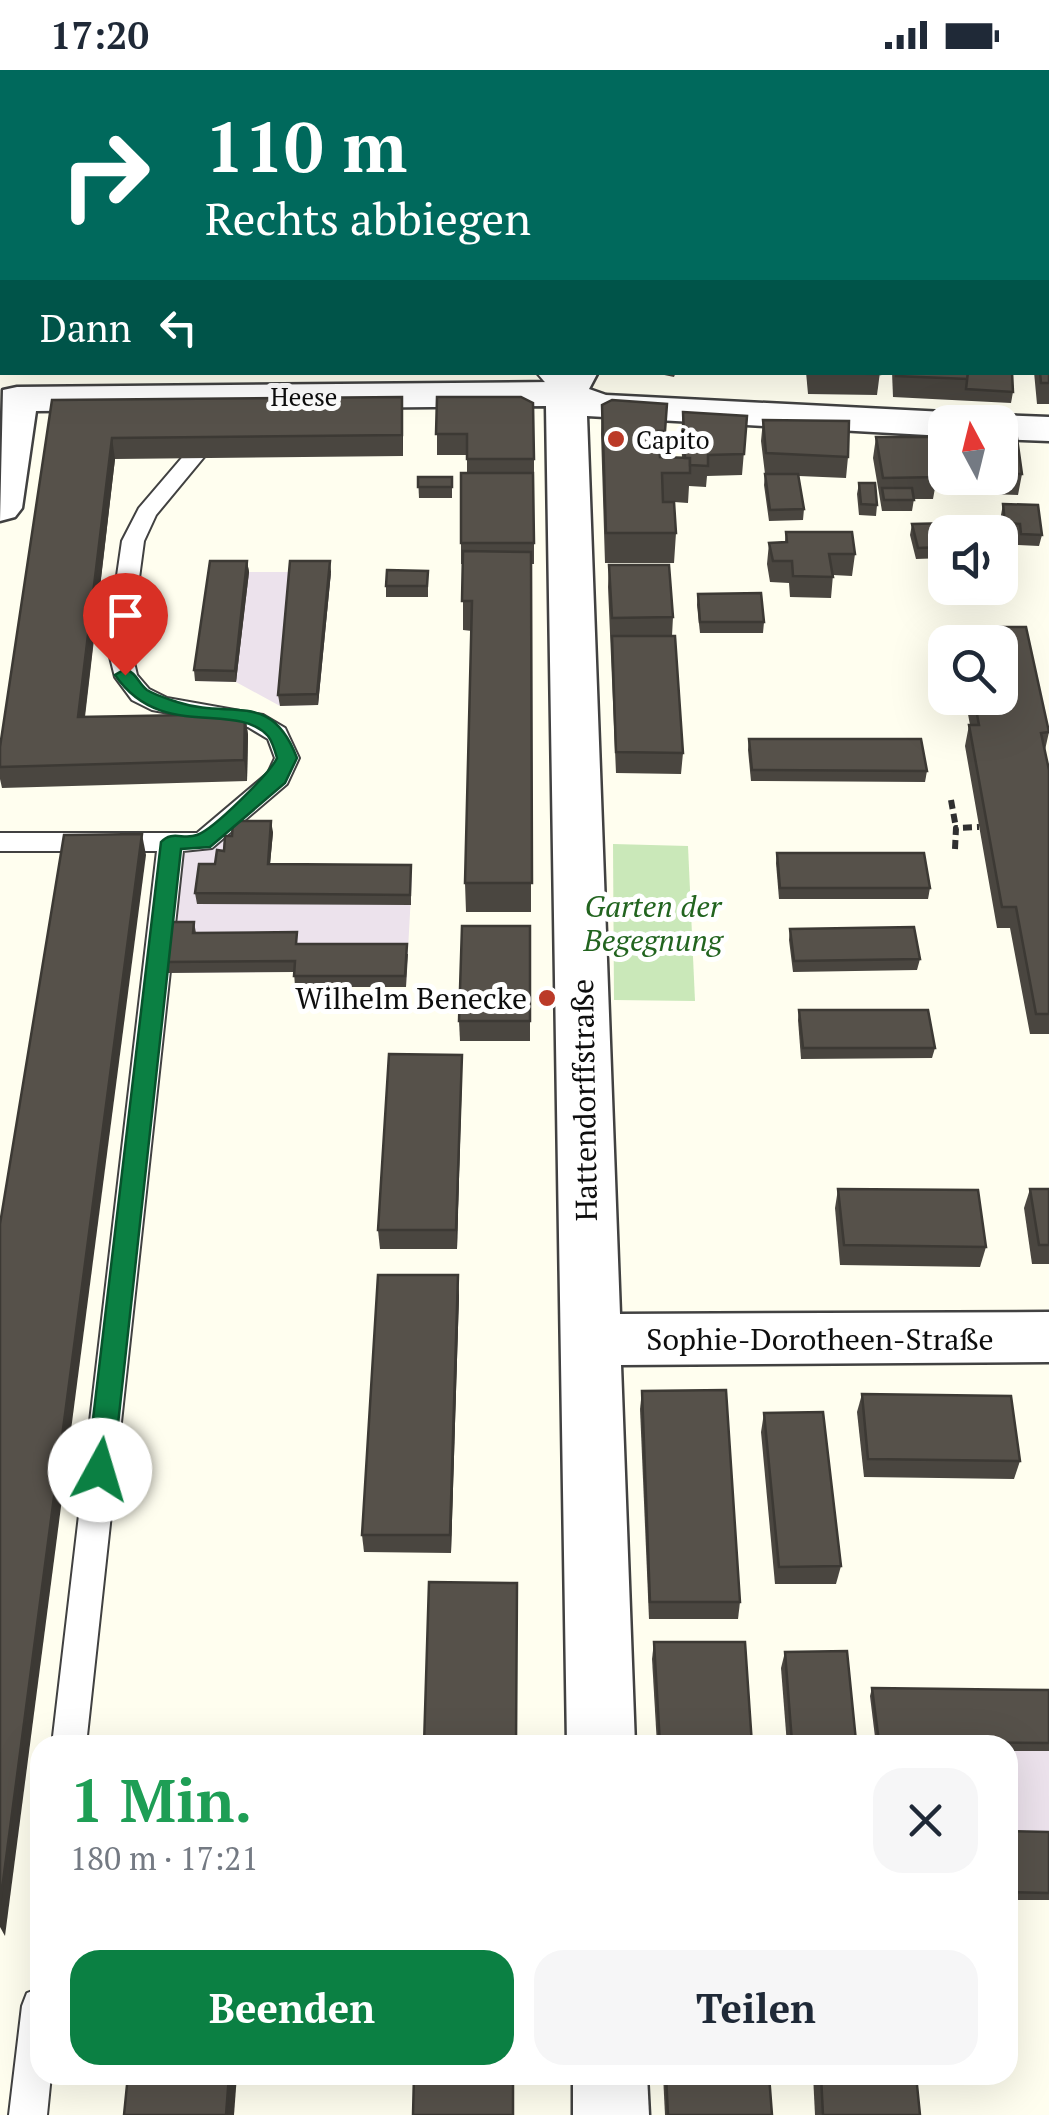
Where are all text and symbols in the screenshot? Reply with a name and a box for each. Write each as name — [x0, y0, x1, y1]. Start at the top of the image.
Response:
text: 17:20 — [50, 10, 149, 60]
text: 110 m — [205, 99, 407, 192]
icon: right — [40, 110, 170, 240]
text: Rechts abbiegen — [205, 188, 531, 248]
icon: left — [151, 300, 206, 355]
text: Dann — [40, 303, 131, 353]
street label: Heese — [271, 380, 337, 413]
north arrow — [928, 405, 1018, 495]
map controls — [928, 405, 1018, 715]
place label: Capito — [636, 423, 710, 456]
marker: Capito — [605, 428, 627, 450]
button: sound — [928, 515, 1018, 605]
pin — [83, 573, 168, 676]
icon: arrive — [98, 588, 153, 643]
button: search — [928, 625, 1018, 715]
park label: Garten der Begegnung — [583, 886, 725, 960]
place label: Wilhelm Benecke — [295, 978, 527, 1018]
street label: Hattendorffstraße — [562, 978, 606, 1222]
marker: Wilhelm Benecke — [536, 987, 558, 1009]
street label: Sophie-Dorotheen-Straße — [646, 1319, 994, 1359]
position arrow — [48, 1418, 152, 1522]
text: 1 Min. — [70, 1760, 252, 1839]
button: close — [873, 1768, 978, 1873]
text: 180 m · 17:21 — [70, 1837, 258, 1879]
button: Beenden — [70, 1950, 514, 2065]
button: Teilen — [534, 1950, 978, 2065]

